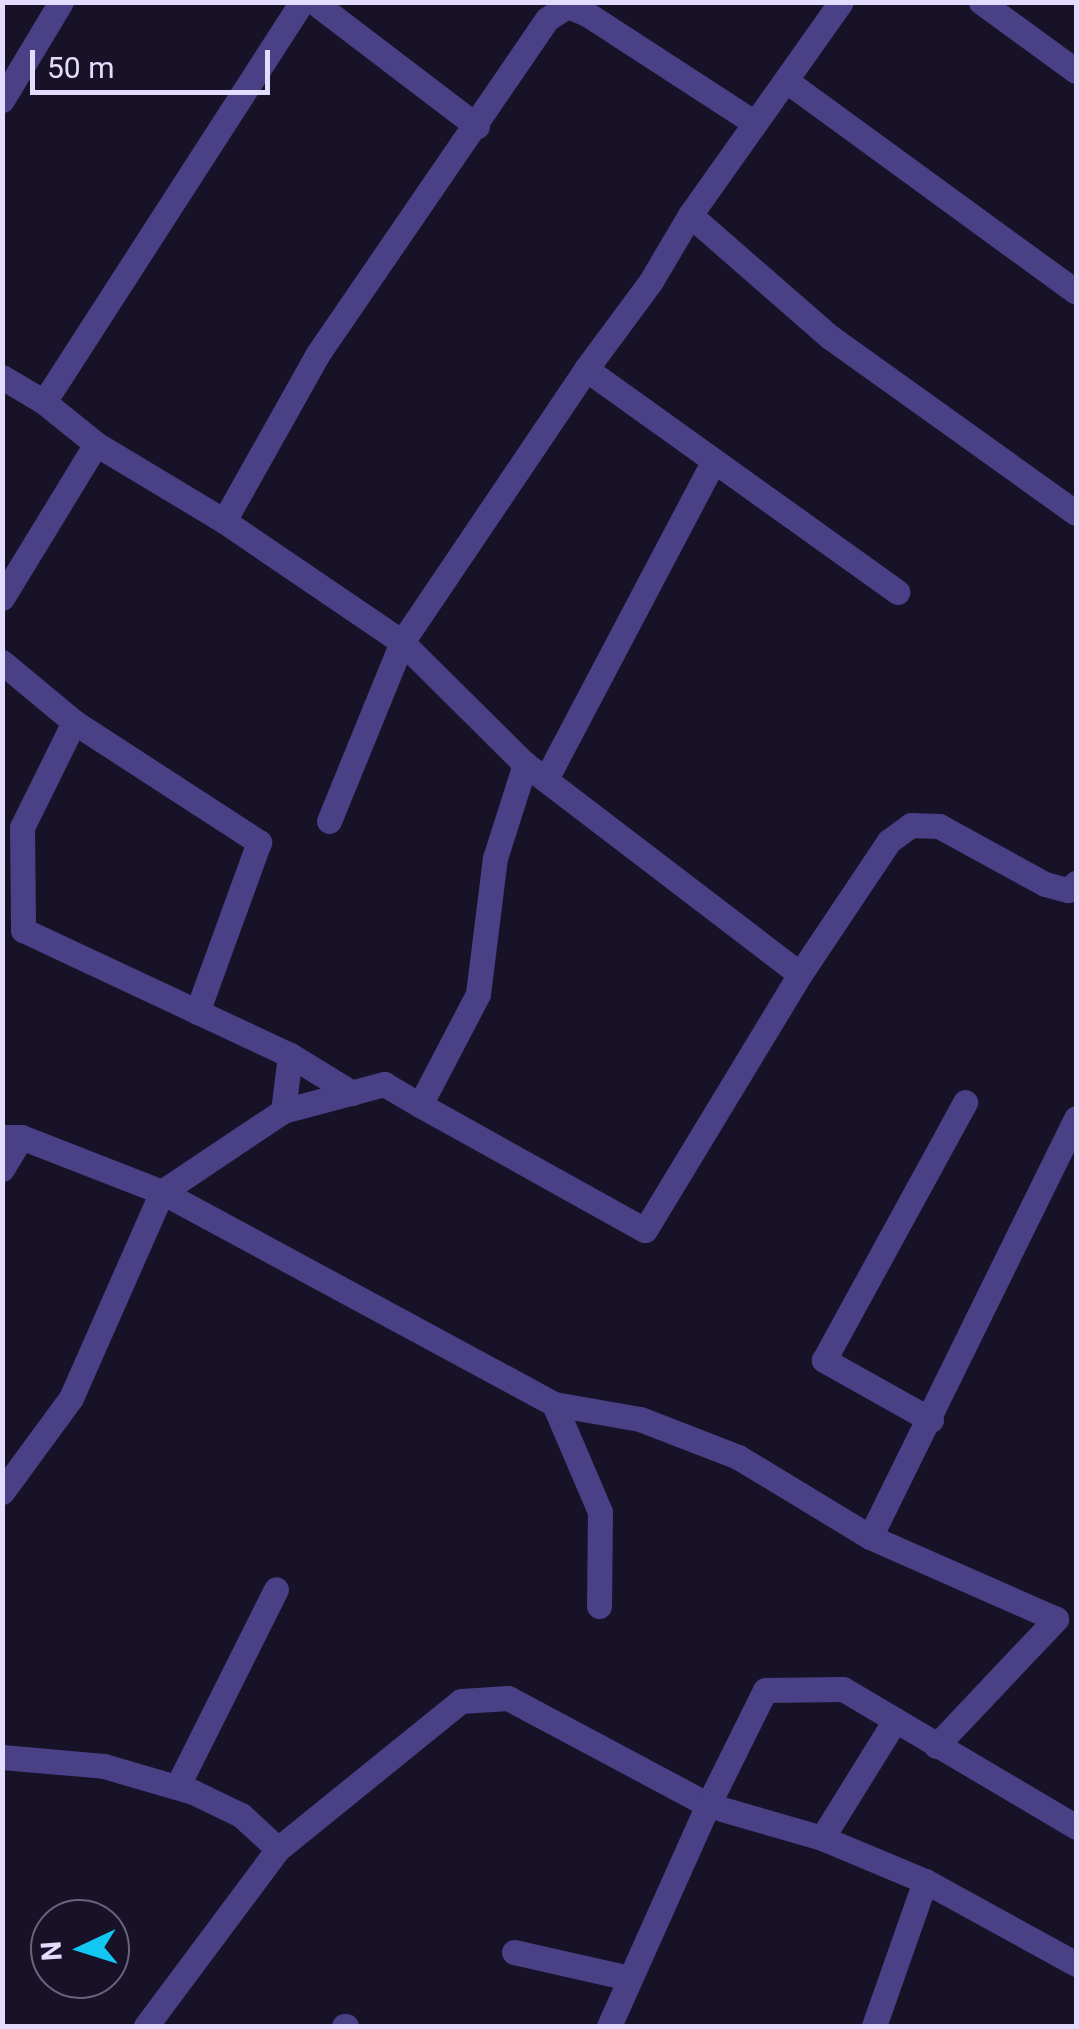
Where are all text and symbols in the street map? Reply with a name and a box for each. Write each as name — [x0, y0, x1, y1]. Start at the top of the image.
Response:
scale bar — [35, 30, 275, 92]
text: 50 m — [47, 50, 114, 85]
north arrow — [30, 1899, 130, 1999]
text: N — [34, 1940, 69, 1962]

